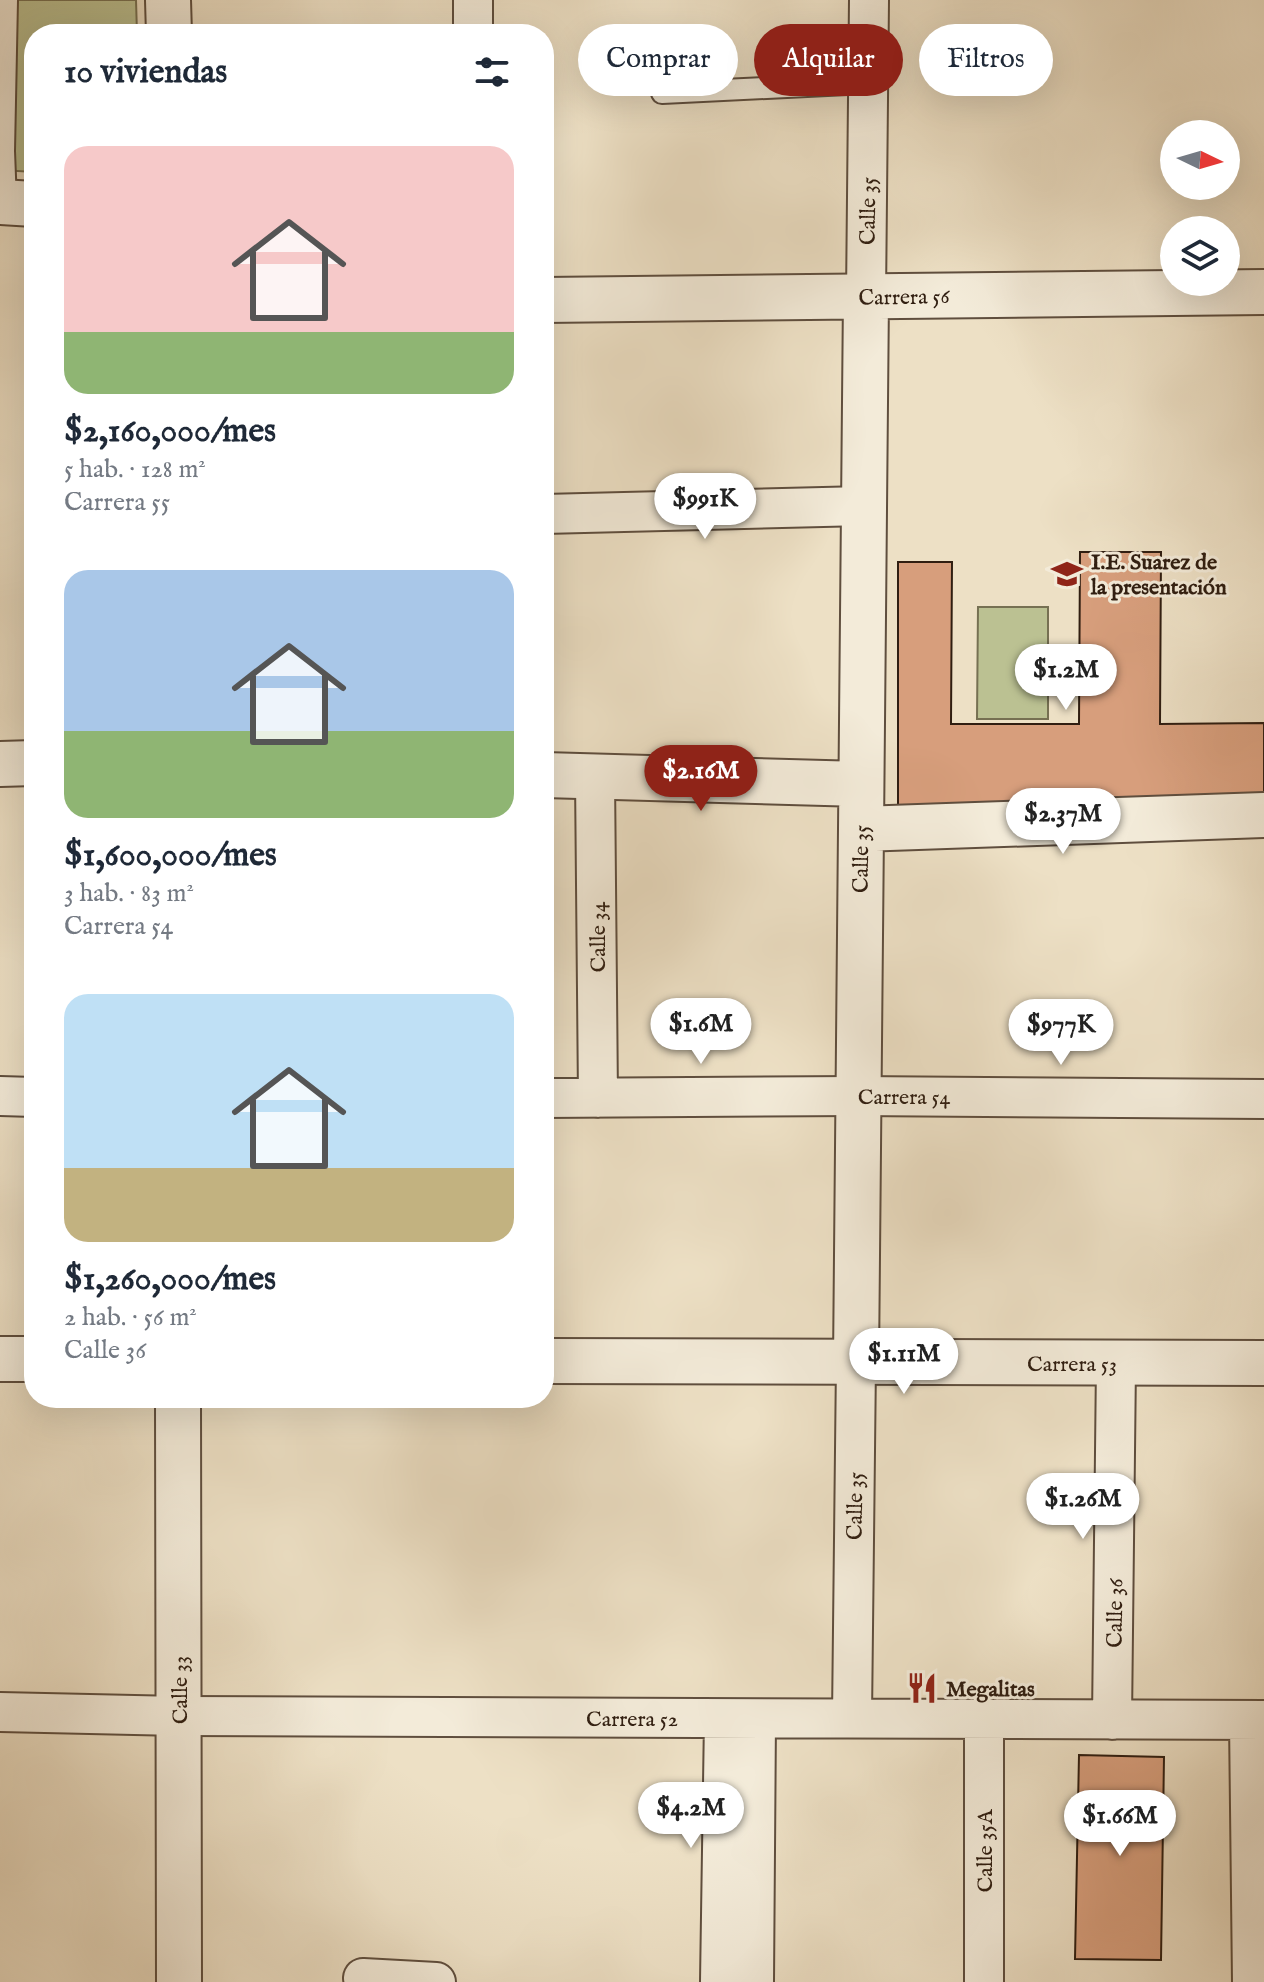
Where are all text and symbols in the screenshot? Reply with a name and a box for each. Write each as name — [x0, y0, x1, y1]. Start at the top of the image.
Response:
chip: Comprar — [578, 24, 738, 96]
chip: Alquilar — [754, 24, 903, 96]
chip: Filtros — [919, 24, 1053, 96]
icon: filters — [470, 50, 514, 94]
text: 10 viviendas — [64, 51, 227, 94]
north arrow — [1160, 120, 1240, 200]
map controls — [1160, 120, 1240, 296]
street label: Calle 35 — [854, 177, 884, 245]
icon: home — [217, 198, 361, 342]
button: layers — [1160, 216, 1240, 296]
street label: Carrera 56 — [858, 283, 951, 313]
text: $2,160,000/mes — [64, 410, 276, 453]
text: 5 hab. · 128 m² — [64, 453, 206, 486]
pin: $991K — [649, 473, 761, 541]
text: $991K — [672, 482, 738, 515]
text: Carrera 55 — [64, 486, 170, 519]
place label: I.E. Suarez de la presentación — [1090, 549, 1227, 602]
school or university icon: I.E. Suarez de la presentación — [1050, 557, 1084, 591]
icon: home — [217, 622, 361, 766]
pin: $1.2M — [1010, 644, 1122, 712]
text: $1.2M — [1033, 653, 1099, 686]
pin: $2.16M — [636, 745, 766, 813]
text: $2.16M — [662, 754, 740, 787]
pin: $2.37M — [998, 788, 1128, 856]
text: $2.37M — [1024, 797, 1102, 830]
street label: Calle 35 — [847, 825, 877, 893]
text: $1,600,000/mes — [64, 834, 277, 877]
text: 3 hab. · 83 m² — [64, 877, 194, 910]
street label: Calle 34 — [585, 901, 613, 973]
text: Carrera 54 — [64, 910, 173, 943]
pin: $1.6M — [645, 998, 757, 1066]
pin: $977K — [1005, 999, 1117, 1067]
text: $1.6M — [668, 1007, 734, 1040]
text: $977K — [1027, 1008, 1095, 1041]
icon: home — [217, 1046, 361, 1190]
street label: Carrera 54 — [858, 1084, 950, 1112]
text: $1,260,000/mes — [64, 1258, 276, 1301]
text: 2 hab. · 56 m² — [64, 1301, 197, 1334]
pin: $1.11M — [839, 1328, 969, 1396]
text: Calle 36 — [64, 1334, 146, 1367]
text: $1.11M — [867, 1337, 941, 1370]
street label: Carrera 53 — [1027, 1351, 1117, 1379]
street label: Calle 35 — [841, 1472, 871, 1540]
pin: $1.26M — [1018, 1473, 1148, 1541]
text: $1.26M — [1044, 1482, 1122, 1515]
street label: Calle 36 — [1101, 1577, 1131, 1648]
street label: Calle 33 — [167, 1656, 195, 1724]
restaurant icon: Megalitas — [905, 1671, 939, 1705]
place label: Megalitas — [946, 1676, 1035, 1704]
street label: Carrera 52 — [586, 1706, 678, 1734]
pin: $4.2M — [635, 1782, 747, 1850]
pin: $1.66M — [1055, 1790, 1185, 1858]
text: $4.2M — [656, 1791, 726, 1824]
text: $1.66M — [1082, 1799, 1158, 1832]
street label: Calle 35A — [972, 1808, 1000, 1893]

